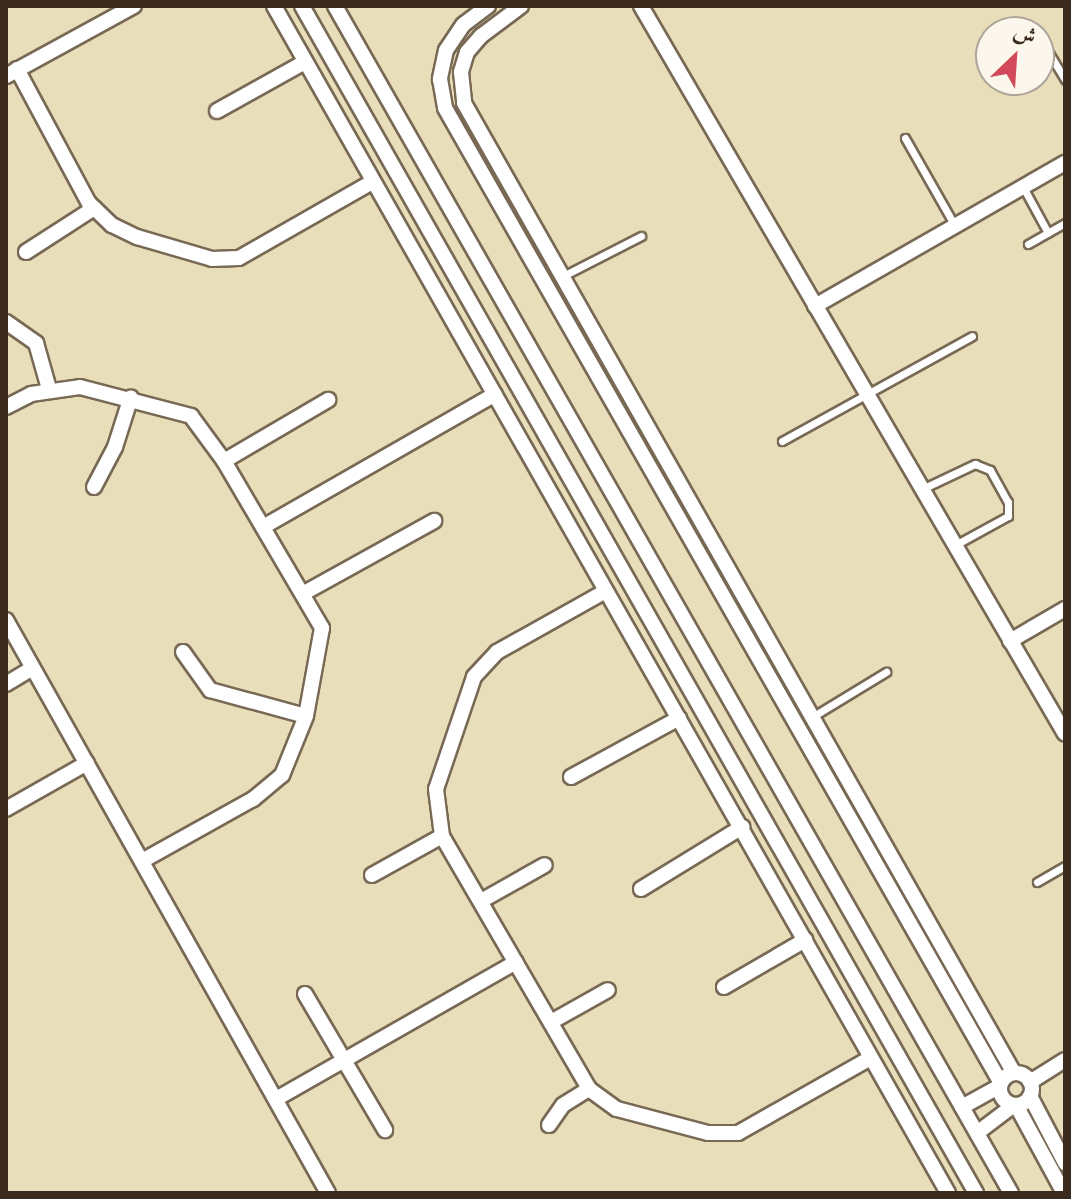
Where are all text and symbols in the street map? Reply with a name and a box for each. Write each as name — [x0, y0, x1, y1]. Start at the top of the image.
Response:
north arrow — [975, 16, 1055, 96]
text: ش — [1008, 17, 1041, 55]

